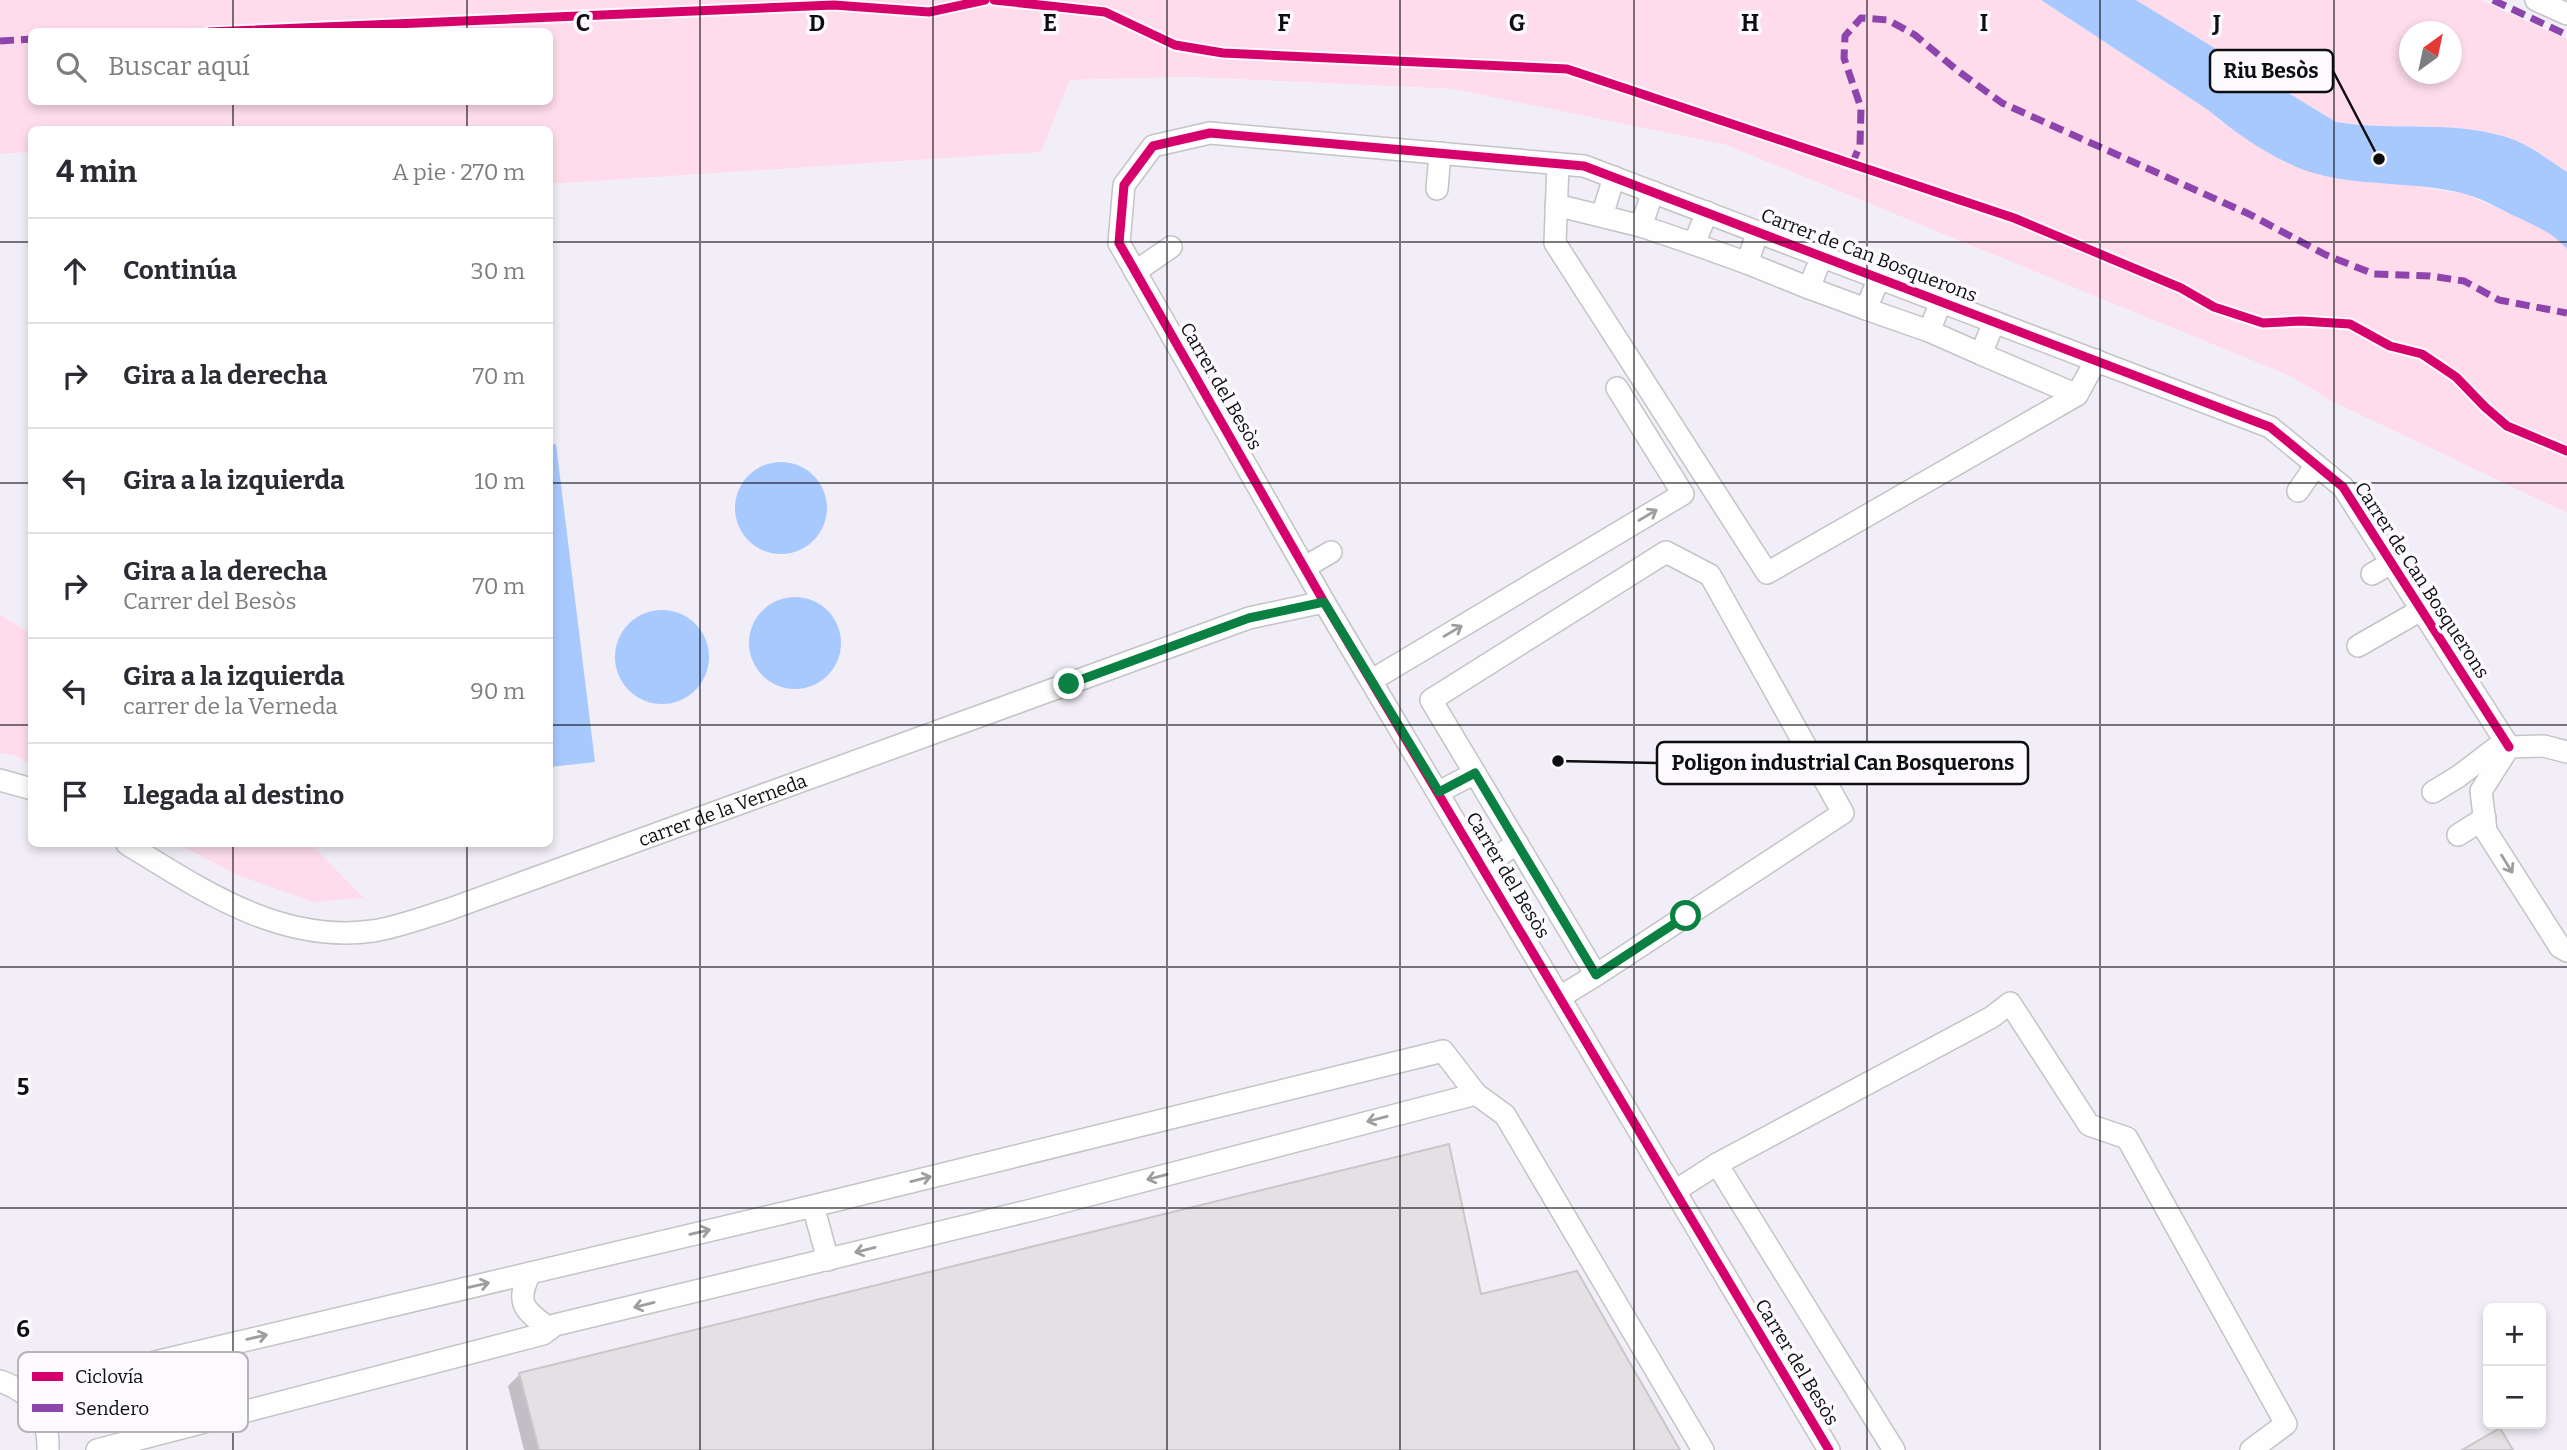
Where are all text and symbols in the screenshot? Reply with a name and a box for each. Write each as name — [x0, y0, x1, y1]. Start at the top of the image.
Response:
text: C — [576, 9, 590, 37]
text: D — [809, 9, 825, 37]
text: E — [1043, 9, 1057, 37]
text: F — [1278, 9, 1291, 37]
text: G — [1509, 9, 1526, 37]
text: H — [1741, 9, 1759, 37]
text: I — [1980, 9, 1988, 37]
text: J — [2211, 9, 2221, 37]
north arrow — [2399, 21, 2462, 84]
search box — [28, 28, 553, 105]
icon: search — [52, 48, 90, 86]
callout: Riu Besòs — [2210, 50, 2333, 92]
text: Buscar aquí — [108, 51, 250, 82]
text: Riu Besòs — [2223, 58, 2319, 84]
text: 4 min — [56, 154, 137, 190]
text: A pie · 270 m — [392, 158, 525, 186]
street label: Carrer de Can Bosquerons — [1758, 203, 1980, 307]
icon: ahead — [56, 252, 94, 290]
text: Continúa — [123, 255, 237, 286]
text: 30 m — [471, 257, 525, 285]
street label: Carrer del Besòs — [1175, 318, 1267, 454]
icon: right — [56, 357, 94, 395]
text: Gira a la derecha — [123, 360, 327, 391]
text: 70 m — [473, 362, 525, 390]
icon: left — [56, 462, 94, 500]
text: Gira a la izquierda — [123, 465, 345, 496]
text: 10 m — [474, 467, 525, 495]
street label: Carrer de Can Bosquerons — [2350, 477, 2494, 683]
one-way arrow — [1638, 508, 1658, 522]
text: Gira a la derecha — [123, 556, 327, 587]
icon: right — [56, 567, 94, 605]
text: 70 m — [473, 572, 525, 600]
text: Carrer del Besòs — [123, 587, 297, 615]
one-way arrow — [1443, 624, 1463, 638]
text: Gira a la izquierda — [123, 661, 345, 692]
route end — [1053, 668, 1084, 699]
icon: left — [56, 672, 94, 710]
text: 90 m — [470, 677, 525, 705]
text: carrer de la Verneda — [123, 692, 338, 720]
callout: Poligon industrial Can Bosquerons — [1657, 742, 2028, 784]
text: Poligon industrial Can Bosquerons — [1672, 750, 2014, 776]
street label: carrer de la Verneda — [635, 768, 810, 851]
icon: arrive — [56, 777, 94, 815]
text: Llegada al destino — [123, 780, 344, 811]
street label: Carrer del Besòs — [1461, 808, 1555, 942]
one-way arrow — [2501, 854, 2515, 874]
route start — [1670, 900, 1701, 931]
text: 5 — [17, 1073, 29, 1101]
one-way arrow — [1366, 1113, 1389, 1126]
one-way arrow — [1146, 1171, 1169, 1184]
one-way arrow — [910, 1172, 932, 1185]
one-way arrow — [688, 1225, 711, 1239]
one-way arrow — [854, 1244, 877, 1258]
one-way arrow — [467, 1278, 490, 1291]
street label: Carrer del Besòs — [1750, 1295, 1844, 1429]
one-way arrow — [633, 1299, 656, 1312]
map controls — [2483, 1303, 2546, 1429]
button: + — [2483, 1303, 2546, 1366]
text: 6 — [16, 1315, 30, 1343]
one-way arrow — [245, 1330, 268, 1343]
legend — [18, 1352, 248, 1432]
text: Ciclovía — [75, 1365, 144, 1388]
button: − — [2483, 1366, 2546, 1429]
text: Sendero — [75, 1397, 149, 1420]

